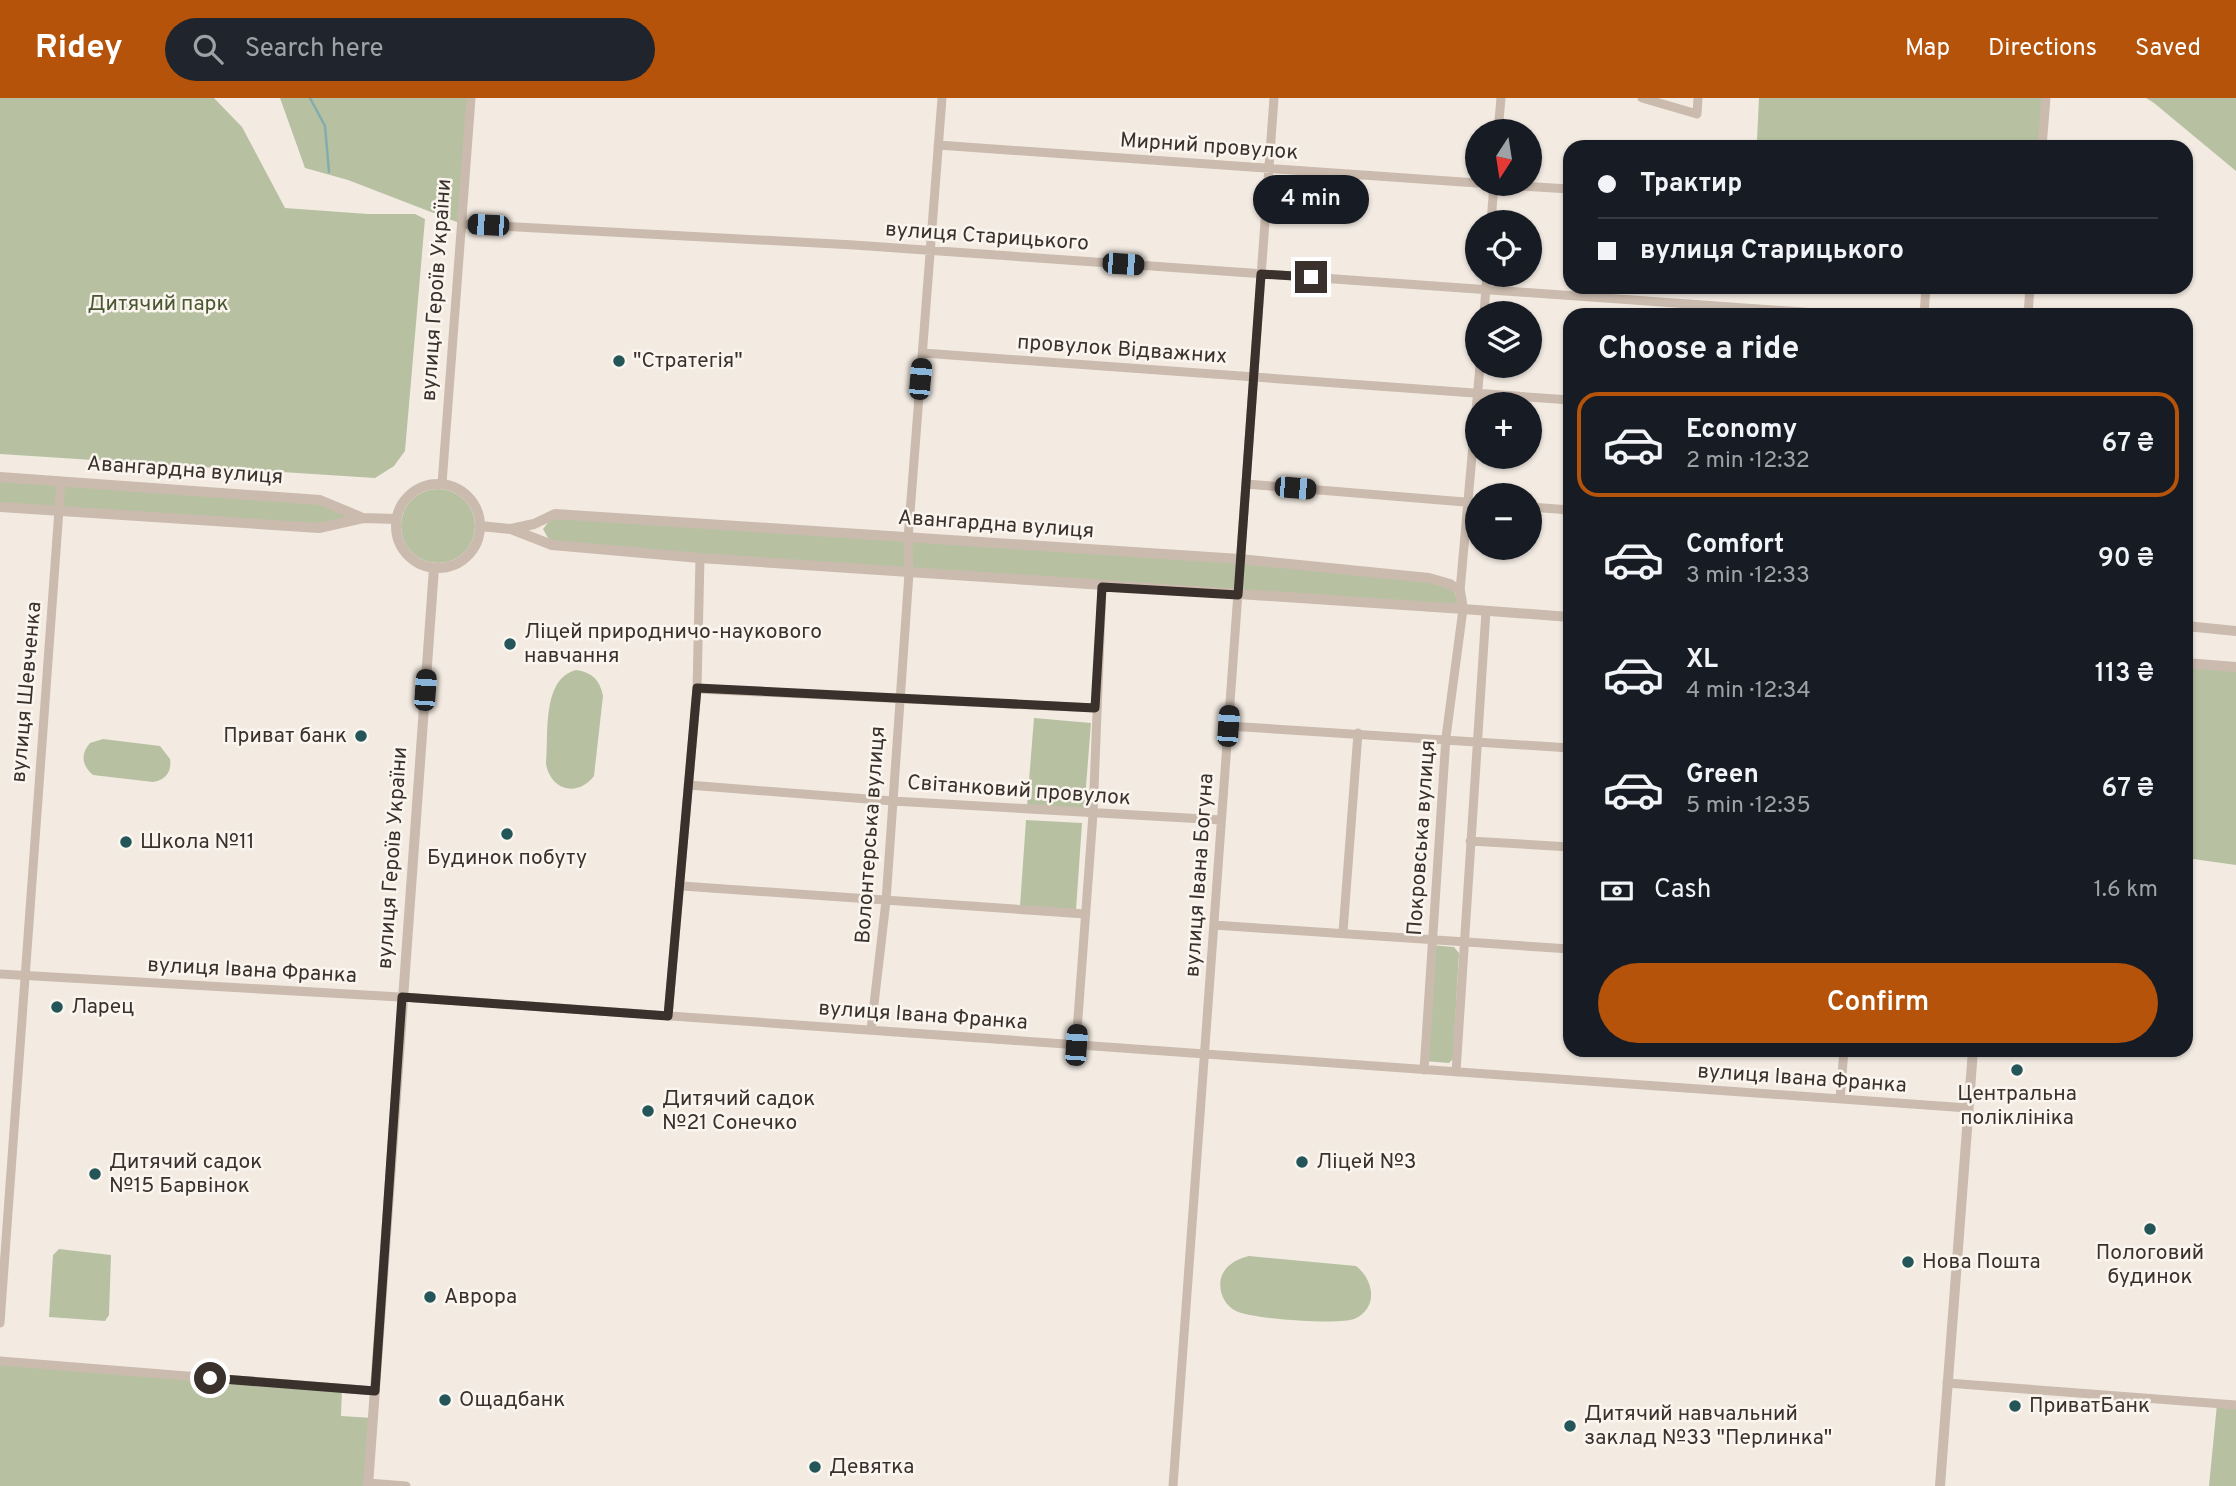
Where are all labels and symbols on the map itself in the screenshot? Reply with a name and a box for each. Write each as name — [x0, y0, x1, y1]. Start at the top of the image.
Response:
north arrow — [1465, 119, 1542, 196]
street label: Мирний провулок — [1119, 127, 1299, 167]
callout: 4 min — [1253, 176, 1369, 225]
street label: вулиця Героїв України — [416, 178, 458, 402]
car — [467, 213, 510, 237]
street label: вулиця Старицького — [884, 216, 1090, 258]
car — [1102, 252, 1145, 276]
route end — [1295, 261, 1327, 293]
park label: Дитячий парк — [87, 291, 229, 318]
street label: провулок Відважних — [1016, 329, 1228, 371]
place label: "Стратегія" — [633, 348, 743, 375]
marker: "Стратегія" — [611, 353, 627, 369]
car — [908, 357, 933, 401]
street label: Авангардна вулиця — [86, 451, 284, 491]
car — [1274, 476, 1317, 500]
street label: Авангардна вулиця — [897, 505, 1095, 545]
street label: вулиця Шевченка — [6, 600, 48, 784]
place label: Ліцей природничо-наукового навчання — [524, 619, 822, 670]
marker: Ліцей природничо-наукового навчання — [502, 636, 518, 652]
car — [414, 668, 437, 712]
car — [1217, 704, 1240, 748]
place label: Приват банк — [223, 723, 347, 750]
street label: Волонтерська вулиця — [850, 725, 892, 945]
marker: Приват банк — [353, 728, 369, 744]
street label: Покровська вулиця — [1402, 739, 1442, 937]
street label: вулиця Героїв України — [372, 746, 414, 970]
street label: Світанковий провулок — [906, 770, 1132, 812]
street label: вулиця Івана Богуна — [1179, 772, 1221, 978]
marker: Будинок побуту — [499, 826, 515, 842]
place label: Школа №11 — [140, 829, 255, 856]
marker: Школа №11 — [118, 834, 134, 850]
place label: Будинок побуту — [427, 845, 587, 872]
street label: вулиця Івана Франка — [147, 952, 357, 990]
place label: Ларец — [71, 994, 134, 1021]
street label: вулиця Івана Франка — [817, 995, 1029, 1037]
marker: Ларец — [49, 999, 65, 1015]
car — [1065, 1023, 1088, 1067]
street label: вулиця Івана Франка — [1696, 1058, 1908, 1100]
marker: Центральна поліклініка — [2009, 1062, 2025, 1078]
place label: Центральна поліклініка — [1957, 1081, 2077, 1132]
place label: Дитячий садок №21 Сонечко — [662, 1086, 815, 1137]
marker: Дитячий садок №21 Сонечко — [640, 1103, 656, 1119]
place label: Дитячий садок №15 Барвінок — [109, 1149, 262, 1200]
place label: Ліцей №3 — [1316, 1149, 1416, 1176]
marker: Ліцей №3 — [1294, 1154, 1310, 1170]
marker: Дитячий садок №15 Барвінок — [87, 1166, 103, 1182]
marker: Пологовий будинок — [2142, 1221, 2158, 1237]
place label: Пологовий будинок — [2096, 1240, 2204, 1291]
place label: Нова Пошта — [1922, 1249, 2041, 1276]
marker: Нова Пошта — [1900, 1254, 1916, 1270]
place label: Аврора — [444, 1284, 517, 1311]
marker: Аврора — [422, 1289, 438, 1305]
route start — [194, 1362, 226, 1394]
place label: Ощадбанк — [459, 1387, 565, 1414]
marker: Ощадбанк — [437, 1392, 453, 1408]
place label: ПриватБанк — [2029, 1393, 2150, 1420]
marker: ПриватБанк — [2007, 1398, 2023, 1414]
place label: Дитячий навчальний заклад №33 "Перлинка" — [1584, 1401, 1832, 1452]
marker: Дитячий навчальний заклад №33 "Перлинка" — [1562, 1418, 1578, 1434]
place label: Девятка — [829, 1454, 914, 1481]
marker: Девятка — [807, 1459, 823, 1475]

